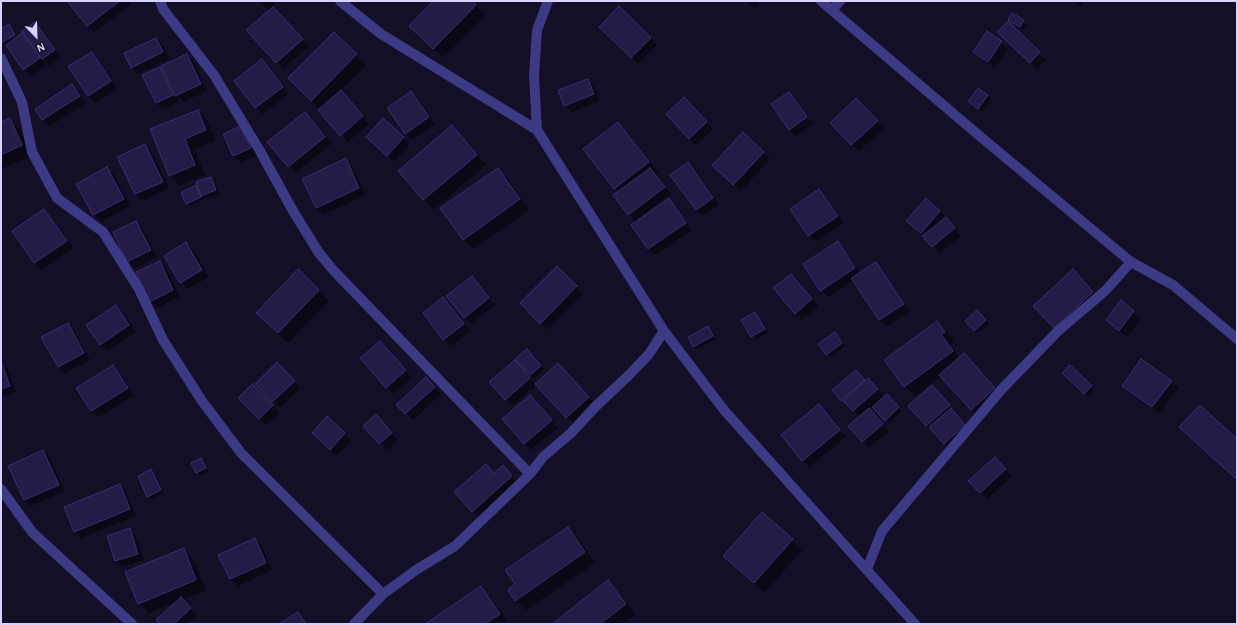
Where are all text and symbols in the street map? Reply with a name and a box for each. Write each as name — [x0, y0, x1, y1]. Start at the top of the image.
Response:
north arrow — [16, 16, 56, 56]
text: N — [35, 41, 47, 54]

